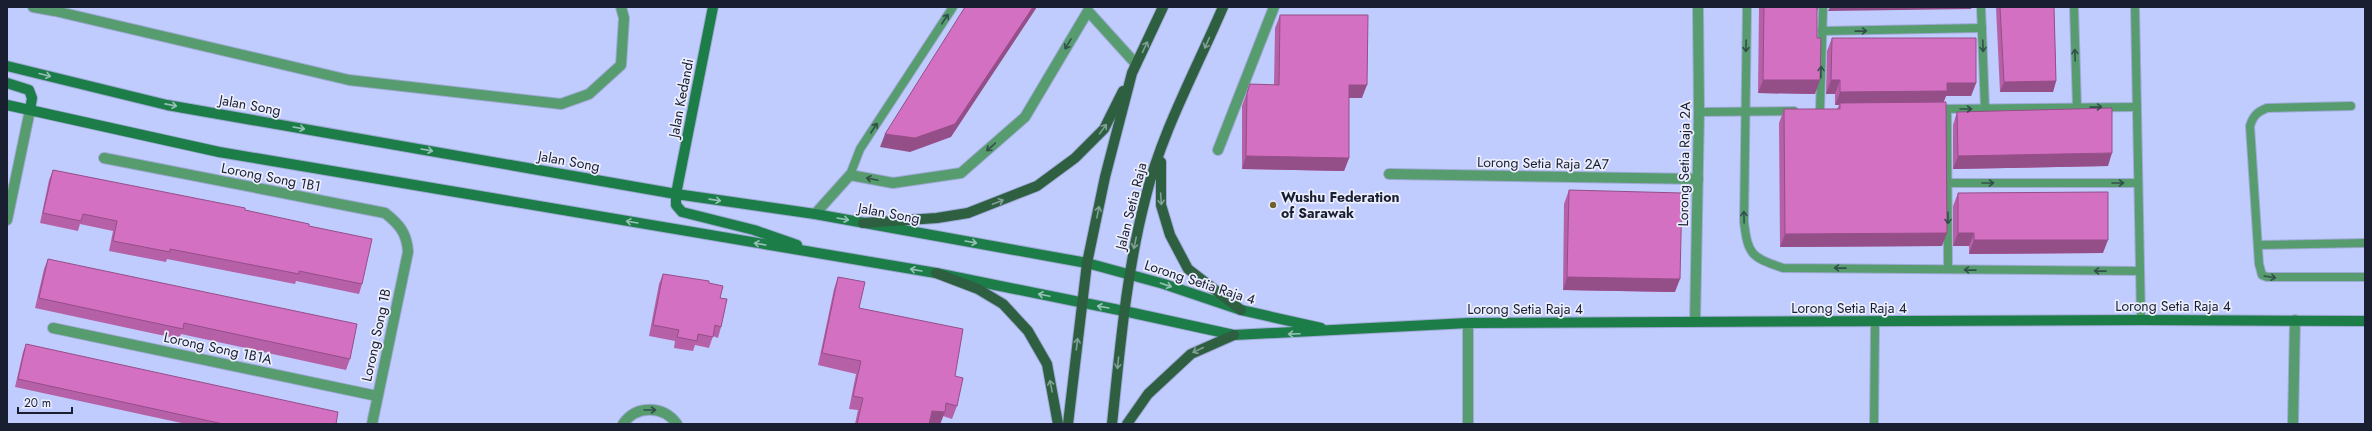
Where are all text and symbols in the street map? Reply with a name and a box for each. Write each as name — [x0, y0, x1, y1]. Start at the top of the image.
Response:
one-way arrow — [941, 14, 949, 25]
one-way arrow — [1854, 27, 1867, 34]
one-way arrow — [1203, 36, 1211, 48]
one-way arrow — [1063, 38, 1071, 50]
one-way arrow — [1742, 39, 1750, 52]
one-way arrow — [1979, 39, 1986, 52]
one-way arrow — [1142, 41, 1149, 53]
one-way arrow — [2071, 49, 2079, 62]
street label: Jalan Kedandi — [663, 57, 698, 141]
one-way arrow — [1818, 66, 1825, 79]
one-way arrow — [38, 72, 51, 79]
street label: Jalan Song — [216, 89, 282, 120]
street label: Lorong Setia Raja 2A — [1673, 101, 1695, 227]
one-way arrow — [164, 102, 177, 110]
one-way arrow — [2089, 103, 2102, 111]
one-way arrow — [1959, 105, 1972, 113]
one-way arrow — [870, 123, 878, 134]
one-way arrow — [1099, 123, 1107, 134]
one-way arrow — [292, 124, 305, 132]
one-way arrow — [986, 142, 996, 151]
street label: Jalan Song — [535, 145, 601, 176]
one-way arrow — [420, 146, 433, 154]
street label: Lorong Setia Raja 2A7 — [1477, 152, 1610, 174]
street label: Lorong Song 1B1 — [220, 158, 322, 196]
street label: Jalan Setia Raja — [1110, 160, 1151, 254]
one-way arrow — [866, 174, 879, 182]
one-way arrow — [1981, 179, 1994, 187]
one-way arrow — [2111, 179, 2124, 187]
place label: Wushu Federation of Sarawak — [1281, 187, 1400, 223]
one-way arrow — [1158, 192, 1165, 205]
one-way arrow — [708, 196, 721, 204]
street label: Jalan Song — [855, 197, 921, 228]
one-way arrow — [991, 197, 1003, 205]
marker: Wushu Federation of Sarawak — [1268, 200, 1278, 210]
one-way arrow — [1094, 205, 1102, 218]
one-way arrow — [1740, 211, 1748, 224]
one-way arrow — [1945, 211, 1952, 224]
one-way arrow — [836, 216, 849, 224]
one-way arrow — [626, 218, 639, 226]
one-way arrow — [1131, 237, 1139, 250]
one-way arrow — [964, 239, 977, 247]
one-way arrow — [754, 240, 767, 248]
street label: Lorong Setia Raja 4 — [1142, 255, 1258, 309]
one-way arrow — [1834, 264, 1847, 272]
one-way arrow — [910, 266, 923, 274]
one-way arrow — [1964, 266, 1977, 274]
one-way arrow — [2094, 267, 2107, 275]
one-way arrow — [2263, 273, 2276, 281]
one-way arrow — [1160, 282, 1172, 290]
street label: Lorong Song 1B — [356, 286, 396, 383]
one-way arrow — [1037, 291, 1050, 299]
street label: Lorong Setia Raja 4 — [2115, 296, 2231, 316]
street label: Lorong Setia Raja 4 — [1791, 298, 1907, 318]
street label: Lorong Setia Raja 4 — [1467, 299, 1583, 319]
one-way arrow — [1097, 303, 1110, 311]
street label: Lorong Song 1B1A — [162, 327, 275, 369]
one-way arrow — [1288, 330, 1301, 337]
one-way arrow — [1073, 337, 1081, 350]
one-way arrow — [1192, 347, 1204, 354]
one-way arrow — [1114, 356, 1122, 369]
one-way arrow — [1047, 379, 1055, 392]
scale bar — [18, 389, 72, 415]
text: 20 m — [24, 394, 51, 412]
one-way arrow — [643, 406, 656, 414]

